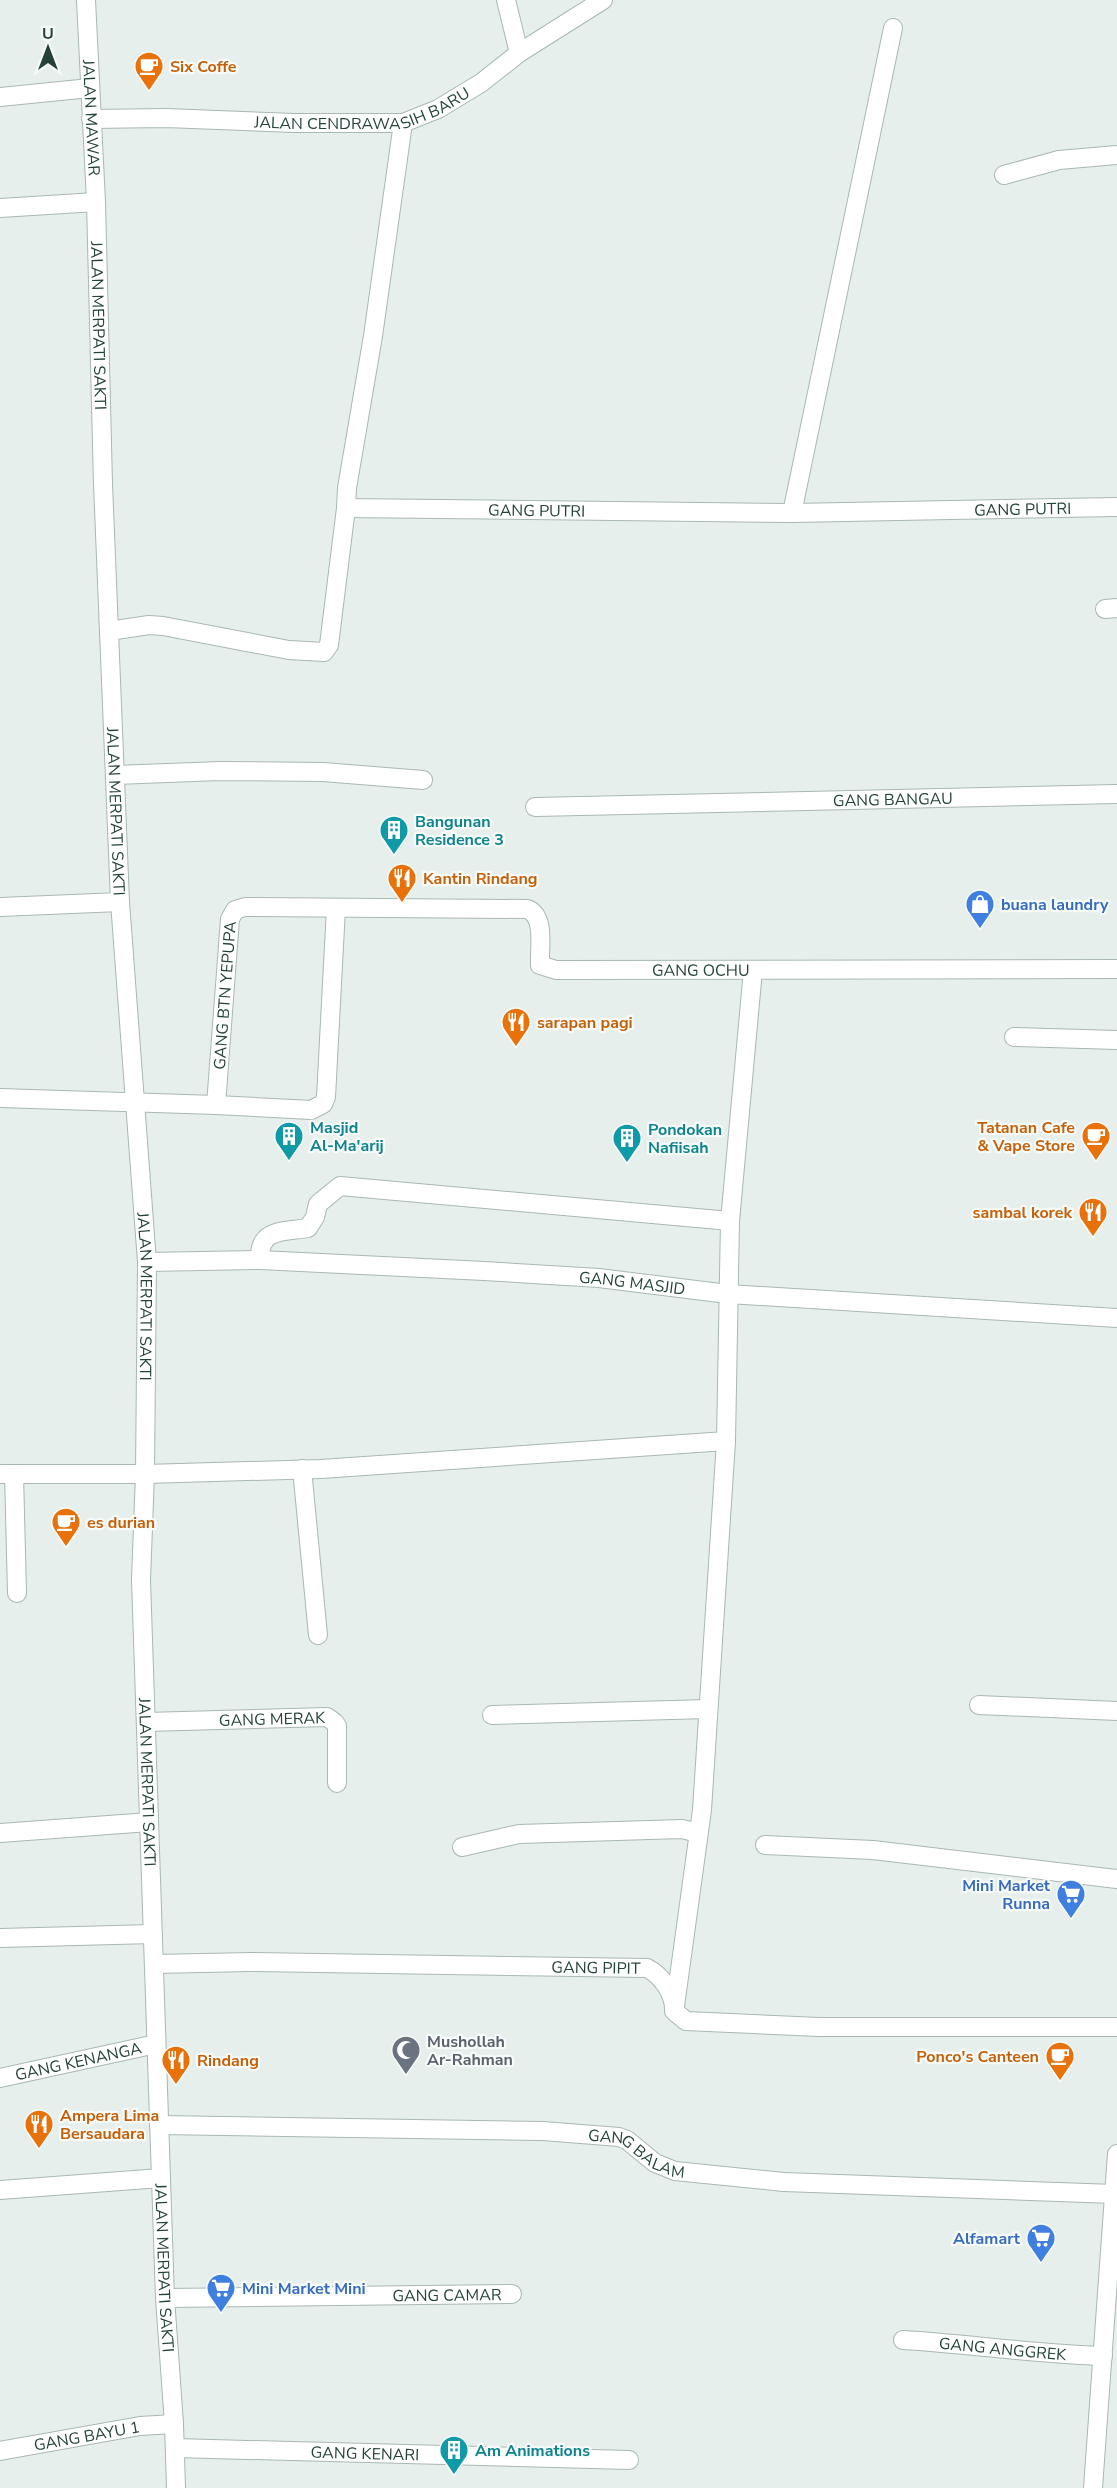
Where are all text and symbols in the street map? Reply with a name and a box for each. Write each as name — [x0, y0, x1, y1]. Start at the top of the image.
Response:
north arrow — [18, 18, 78, 78]
text: U — [42, 23, 54, 45]
cafe icon: Six Coffe — [133, 50, 165, 92]
place label: Six Coffe — [170, 56, 237, 78]
street label: JALAN MAWAR — [77, 58, 105, 177]
street label: JALAN CENDRAWASIH BARU — [253, 82, 474, 135]
street label: JALAN MERPATI SAKTI — [85, 240, 111, 410]
street label: GANG PUTRI — [974, 498, 1071, 522]
street label: GANG PUTRI — [488, 500, 585, 523]
street label: JALAN MERPATI SAKTI — [101, 726, 130, 896]
street label: GANG BANGAU — [833, 788, 953, 812]
place label: Bangunan Residence 3 — [415, 811, 504, 851]
building icon: Bangunan Residence 3 — [378, 814, 410, 856]
restaurant icon: Kantin Rindang — [386, 862, 418, 904]
place label: Kantin Rindang — [423, 868, 537, 890]
shop icon: buana laundry — [964, 888, 996, 930]
place label: buana laundry — [1001, 894, 1109, 916]
street label: GANG BTN YEPUPA — [209, 920, 242, 1070]
street label: GANG OCHU — [652, 960, 750, 982]
restaurant icon: sarapan pagi — [500, 1006, 532, 1048]
place label: sarapan pagi — [537, 1012, 633, 1034]
place label: Masjid Al-Ma'arij — [310, 1117, 384, 1157]
place label: Tatanan Cafe & Vape Store — [977, 1117, 1075, 1157]
place label: Pondokan Nafiisah — [648, 1119, 722, 1159]
building icon: Masjid Al-Ma'arij — [273, 1120, 305, 1162]
cafe icon: Tatanan Cafe & Vape Store — [1080, 1120, 1112, 1162]
building icon: Pondokan Nafiisah — [611, 1122, 643, 1164]
restaurant icon: sambal korek — [1077, 1196, 1109, 1238]
place label: sambal korek — [973, 1202, 1072, 1224]
street label: JALAN MERPATI SAKTI — [131, 1210, 157, 1381]
street label: GANG MASJID — [578, 1267, 687, 1301]
cafe icon: es durian — [50, 1506, 82, 1548]
place label: es durian — [87, 1512, 155, 1534]
street label: JALAN MERPATI SAKTI — [133, 1697, 161, 1867]
street label: GANG MERAK — [219, 1707, 326, 1732]
place label: Mini Market Runna — [962, 1875, 1051, 1915]
supermarket icon: Mini Market Runna — [1055, 1878, 1087, 1920]
street label: GANG PIPIT — [551, 1957, 641, 1980]
place label: Mushollah Ar-Rahman — [427, 2031, 513, 2071]
mosque icon: Mushollah Ar-Rahman — [390, 2034, 422, 2076]
street label: GANG KENANGA — [13, 2037, 144, 2086]
cafe icon: Ponco's Canteen — [1044, 2040, 1076, 2082]
restaurant icon: Rindang — [160, 2044, 192, 2086]
place label: Ponco's Canteen — [916, 2046, 1039, 2068]
place label: Rindang — [197, 2050, 259, 2072]
place label: Ampera Lima Bersaudara — [60, 2105, 159, 2145]
restaurant icon: Ampera Lima Bersaudara — [23, 2108, 55, 2150]
street label: GANG BALAM — [587, 2125, 686, 2184]
street label: JALAN MERPATI SAKTI — [149, 2182, 179, 2353]
supermarket icon: Alfamart — [1025, 2222, 1057, 2264]
place label: Alfamart — [953, 2228, 1021, 2250]
supermarket icon: Mini Market Mini — [205, 2272, 237, 2314]
place label: Mini Market Mini — [242, 2278, 366, 2300]
street label: GANG CAMAR — [392, 2284, 502, 2307]
street label: GANG ANGGREK — [938, 2333, 1068, 2366]
street label: GANG BAYU 1 — [32, 2416, 141, 2457]
building icon: Am Animations — [438, 2434, 470, 2476]
place label: Am Animations — [475, 2440, 590, 2462]
street label: GANG KENARI — [310, 2442, 419, 2466]

